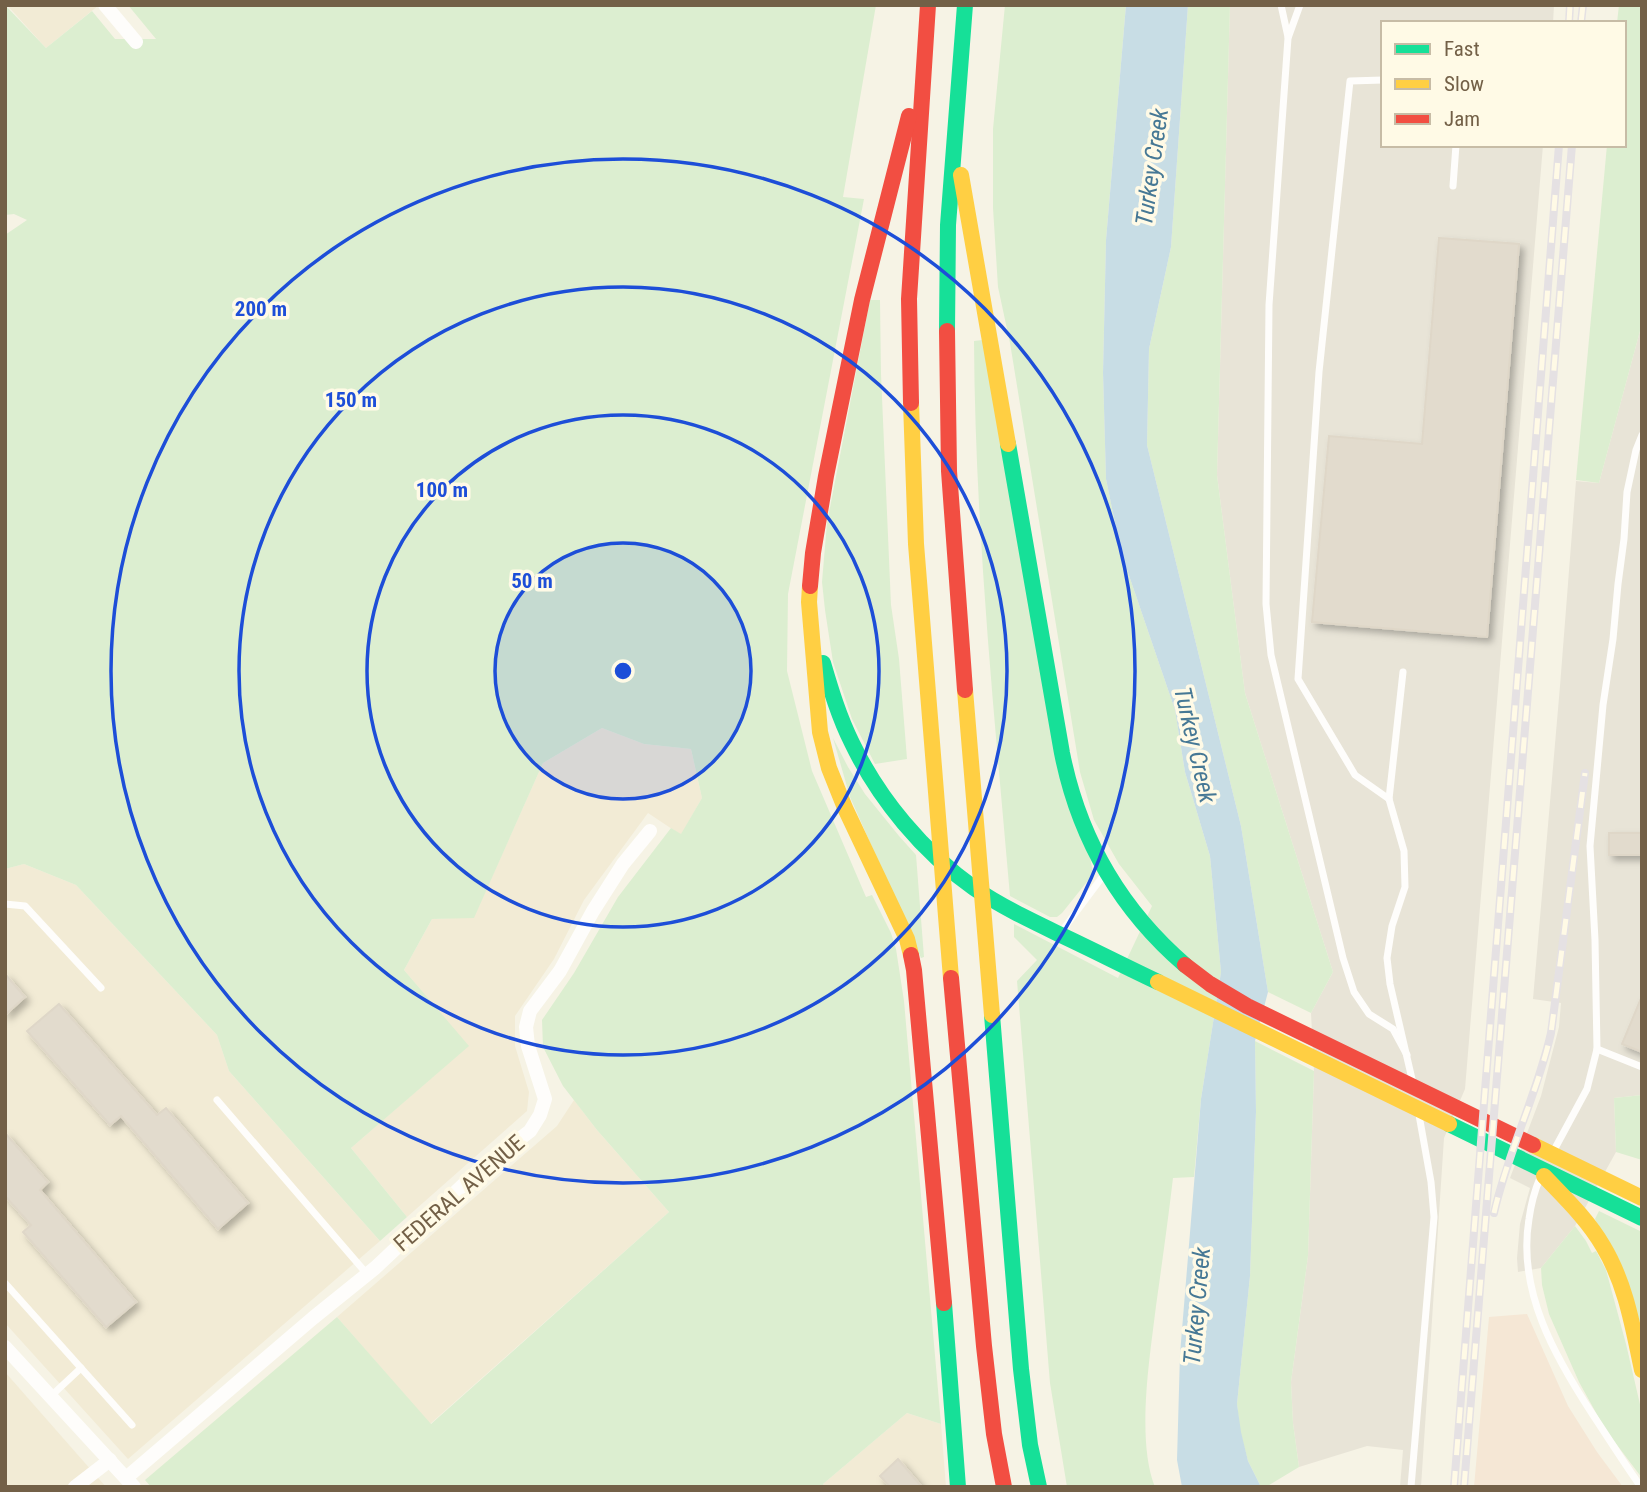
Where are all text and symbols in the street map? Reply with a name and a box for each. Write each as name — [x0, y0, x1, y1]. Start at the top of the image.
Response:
legend — [1381, 21, 1626, 147]
text: Fast — [1444, 37, 1480, 61]
text: Slow — [1444, 72, 1484, 96]
water label: Turkey Creek — [1130, 106, 1174, 227]
text: Jam — [1444, 107, 1480, 131]
text: 200 m — [235, 297, 287, 321]
text: 150 m — [325, 388, 377, 412]
text: 100 m — [416, 478, 468, 502]
text: 50 m — [511, 569, 553, 593]
centre of rings — [611, 659, 635, 683]
water label: Turkey Creek — [1168, 684, 1222, 806]
street label: FEDERAL AVENUE — [389, 1129, 530, 1257]
water label: Turkey Creek — [1178, 1246, 1216, 1366]

